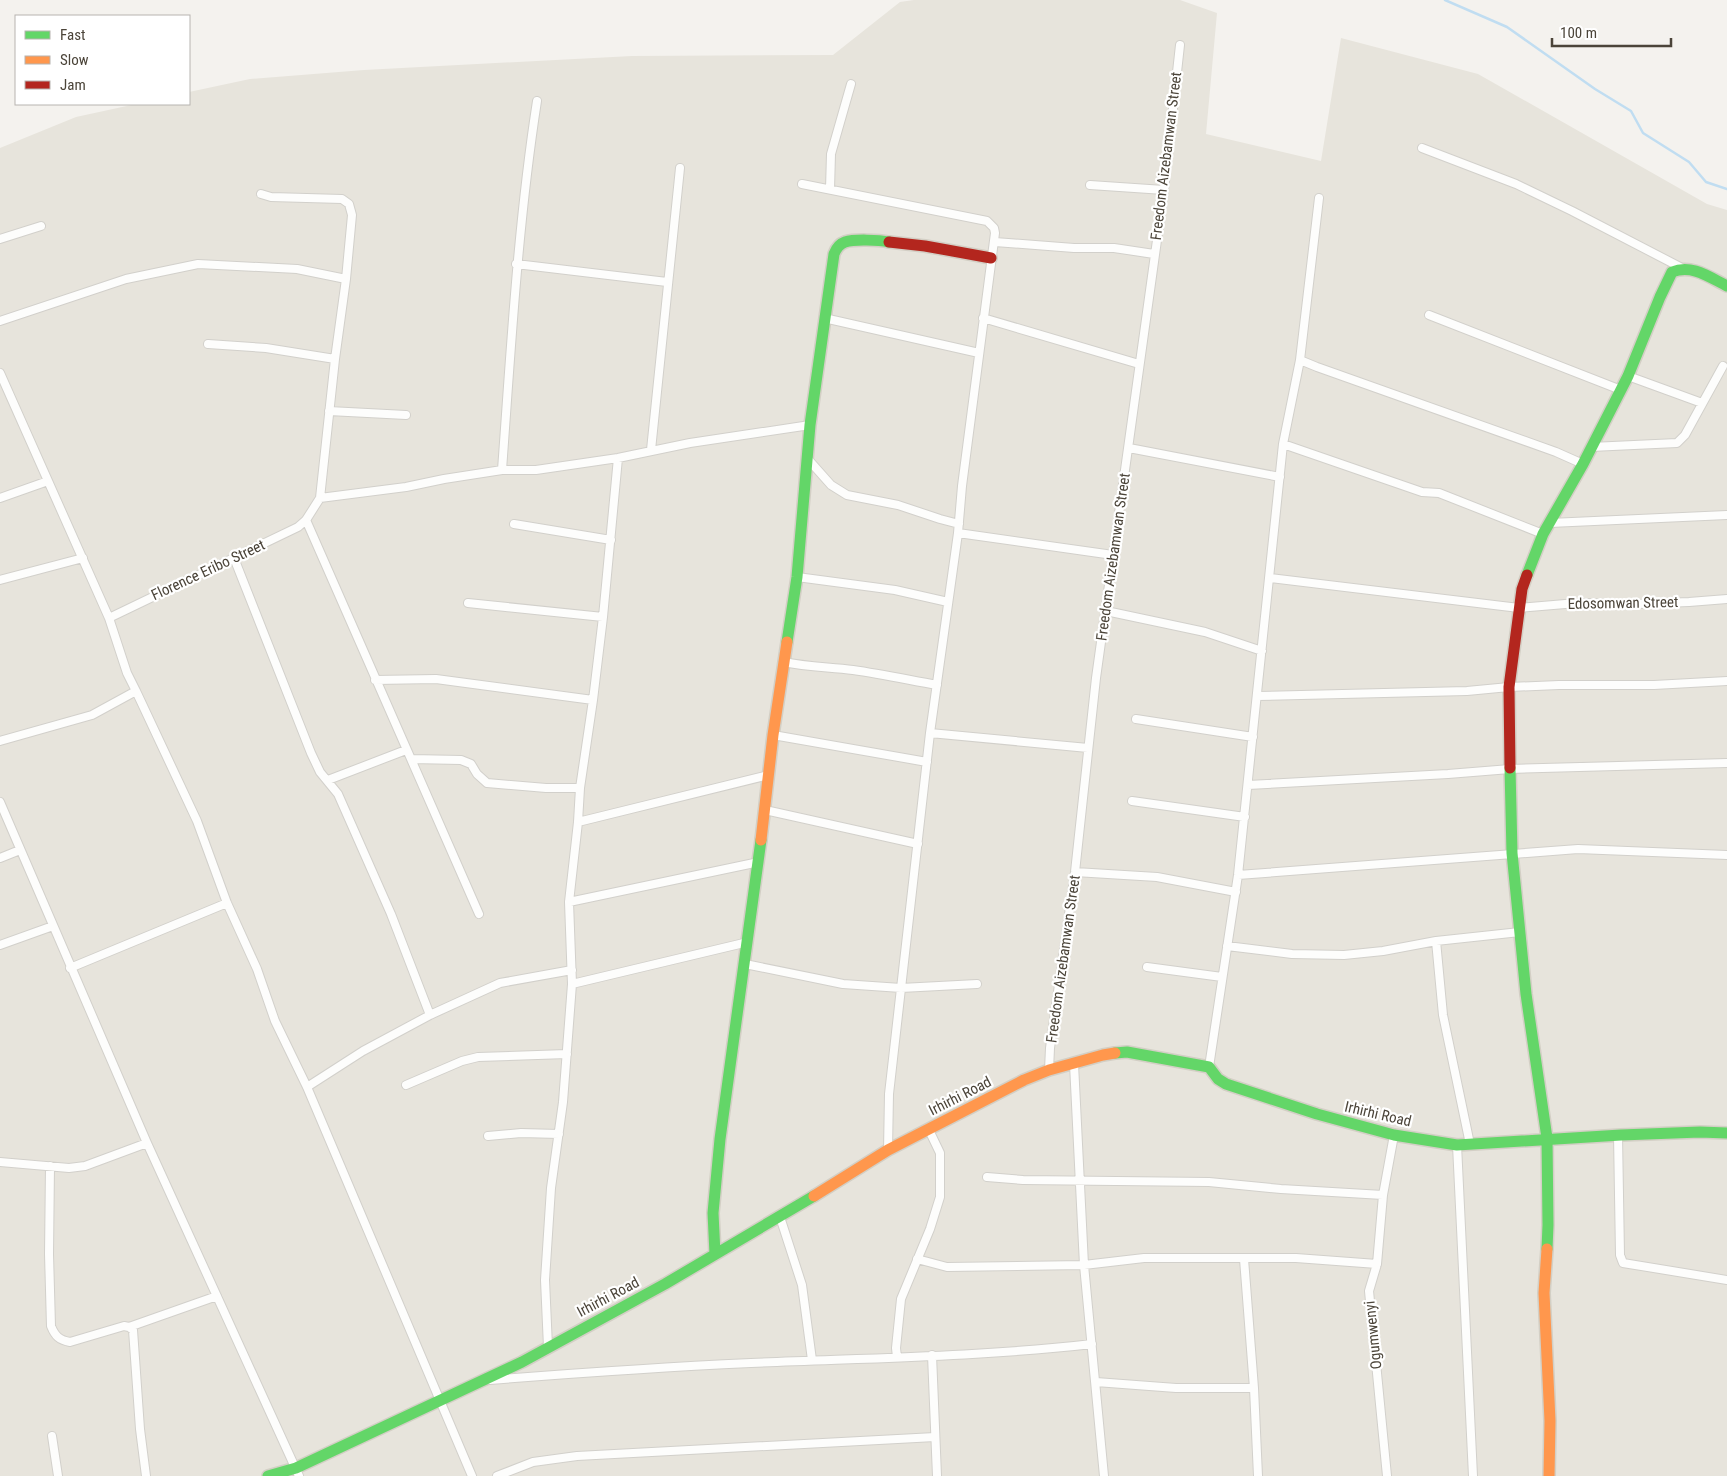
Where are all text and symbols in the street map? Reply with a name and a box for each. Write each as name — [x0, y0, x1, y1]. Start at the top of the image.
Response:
legend — [15, 15, 190, 105]
scale bar — [1552, 15, 1671, 47]
text: 100 m — [1560, 24, 1597, 42]
text: Fast — [60, 26, 85, 44]
text: Slow — [60, 51, 89, 69]
street label: Freedom Aizebamwan Street — [1147, 71, 1185, 241]
text: Jam — [60, 76, 86, 94]
street label: Freedom Aizebamwan Street — [1092, 472, 1134, 642]
street label: Florence Eribo Street — [148, 536, 268, 604]
street label: Edosomwan Street — [1567, 593, 1679, 613]
street label: Freedom Aizebamwan Street — [1042, 874, 1084, 1044]
street label: Irhirhi Road — [926, 1073, 994, 1119]
street label: Irhirhi Road — [1343, 1098, 1413, 1130]
street label: Irhirhi Road — [574, 1273, 642, 1321]
street label: Ogumwenyi — [1360, 1300, 1386, 1370]

